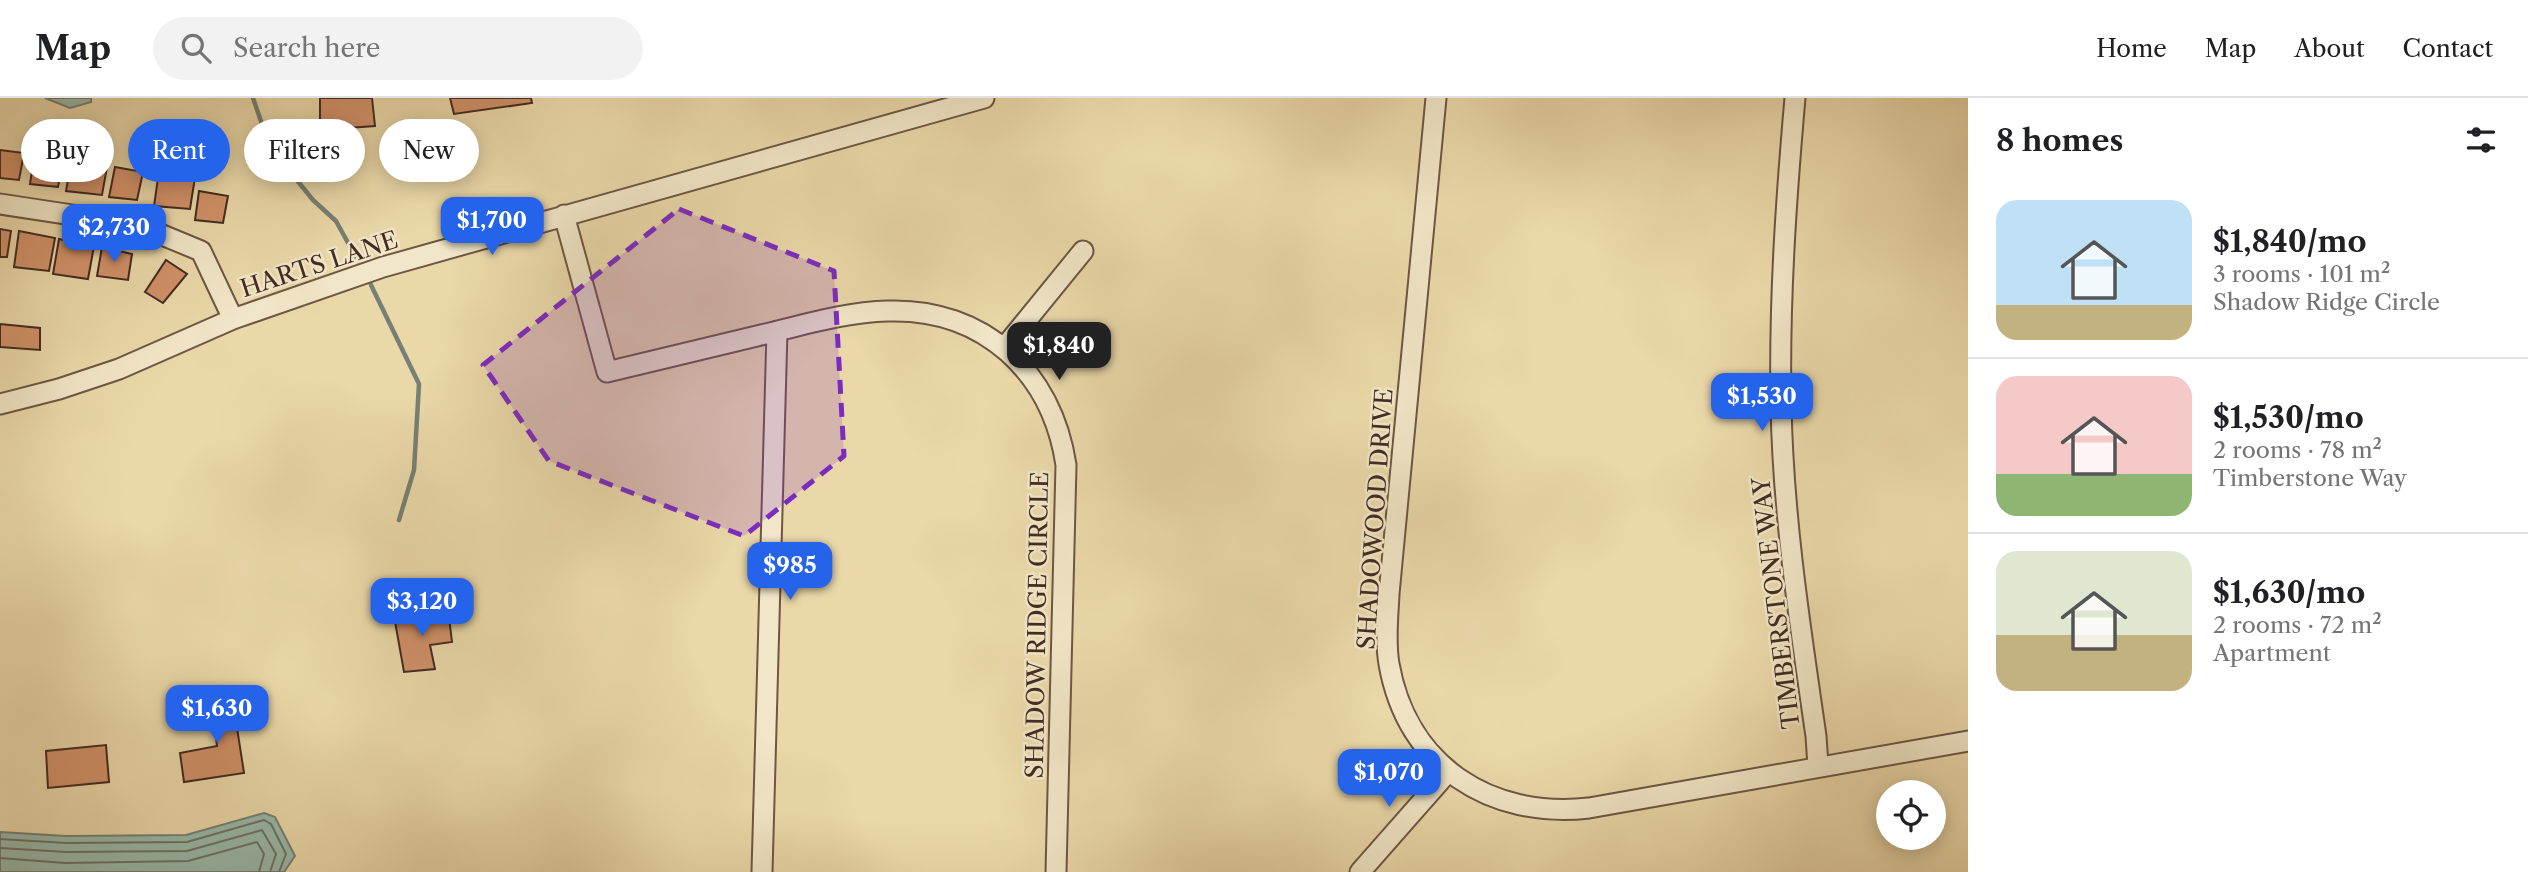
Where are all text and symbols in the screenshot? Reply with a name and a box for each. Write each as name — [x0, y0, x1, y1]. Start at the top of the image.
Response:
search box — [153, 17, 643, 80]
text: Map — [35, 28, 111, 69]
icon: search — [177, 29, 215, 67]
text: Search here — [233, 32, 380, 64]
text: Home — [2096, 34, 2167, 63]
text: Map — [2205, 34, 2256, 63]
text: About — [2294, 34, 2365, 63]
text: Contact — [2403, 34, 2493, 63]
chip: Buy — [21, 119, 114, 182]
chip: Rent — [128, 119, 230, 182]
chip: Filters — [244, 119, 365, 182]
chip: New — [379, 119, 479, 182]
icon: filters — [2462, 121, 2500, 159]
text: 8 homes — [1996, 122, 2123, 159]
pin: $1,700 — [435, 198, 549, 257]
pin: $2,730 — [57, 204, 171, 264]
text: $1,700 — [457, 206, 527, 234]
text: $2,730 — [78, 213, 150, 241]
text: $1,840/mo — [2213, 223, 2367, 260]
street label: HARTS LANE — [237, 225, 401, 303]
icon: home — [2052, 228, 2136, 312]
text: 3 rooms · 101 m² — [2213, 260, 2390, 288]
text: Shadow Ridge Circle — [2213, 288, 2440, 316]
pin: $1,840 — [1002, 322, 1116, 382]
text: $1,840 — [1023, 331, 1095, 359]
pin: $1,530 — [1705, 374, 1819, 433]
text: $1,530 — [1727, 382, 1797, 410]
street label: SHADOWOOD DRIVE — [1351, 387, 1399, 651]
text: $1,530/mo — [2213, 399, 2364, 436]
icon: home — [2052, 404, 2136, 488]
text: 2 rooms · 78 m² — [2213, 436, 2382, 464]
text: Timberstone Way — [2213, 464, 2407, 492]
street label: SHADOW RIDGE CIRCLE — [1020, 471, 1054, 779]
street label: TIMBERSTONE WAY — [1746, 475, 1806, 730]
pin: $985 — [749, 542, 831, 602]
text: $985 — [763, 551, 817, 579]
text: $1,630/mo — [2213, 574, 2365, 611]
pin: $3,120 — [365, 578, 479, 638]
icon: home — [2052, 579, 2136, 663]
text: $3,120 — [387, 587, 457, 615]
text: 2 rooms · 72 m² — [2213, 611, 2382, 639]
text: Apartment — [2213, 639, 2331, 667]
pin: $1,630 — [160, 686, 274, 745]
text: $1,630 — [182, 694, 252, 722]
pin: $1,070 — [1332, 750, 1446, 809]
text: $1,070 — [1354, 758, 1424, 786]
map controls — [1876, 780, 1946, 850]
button: locate — [1876, 780, 1946, 850]

